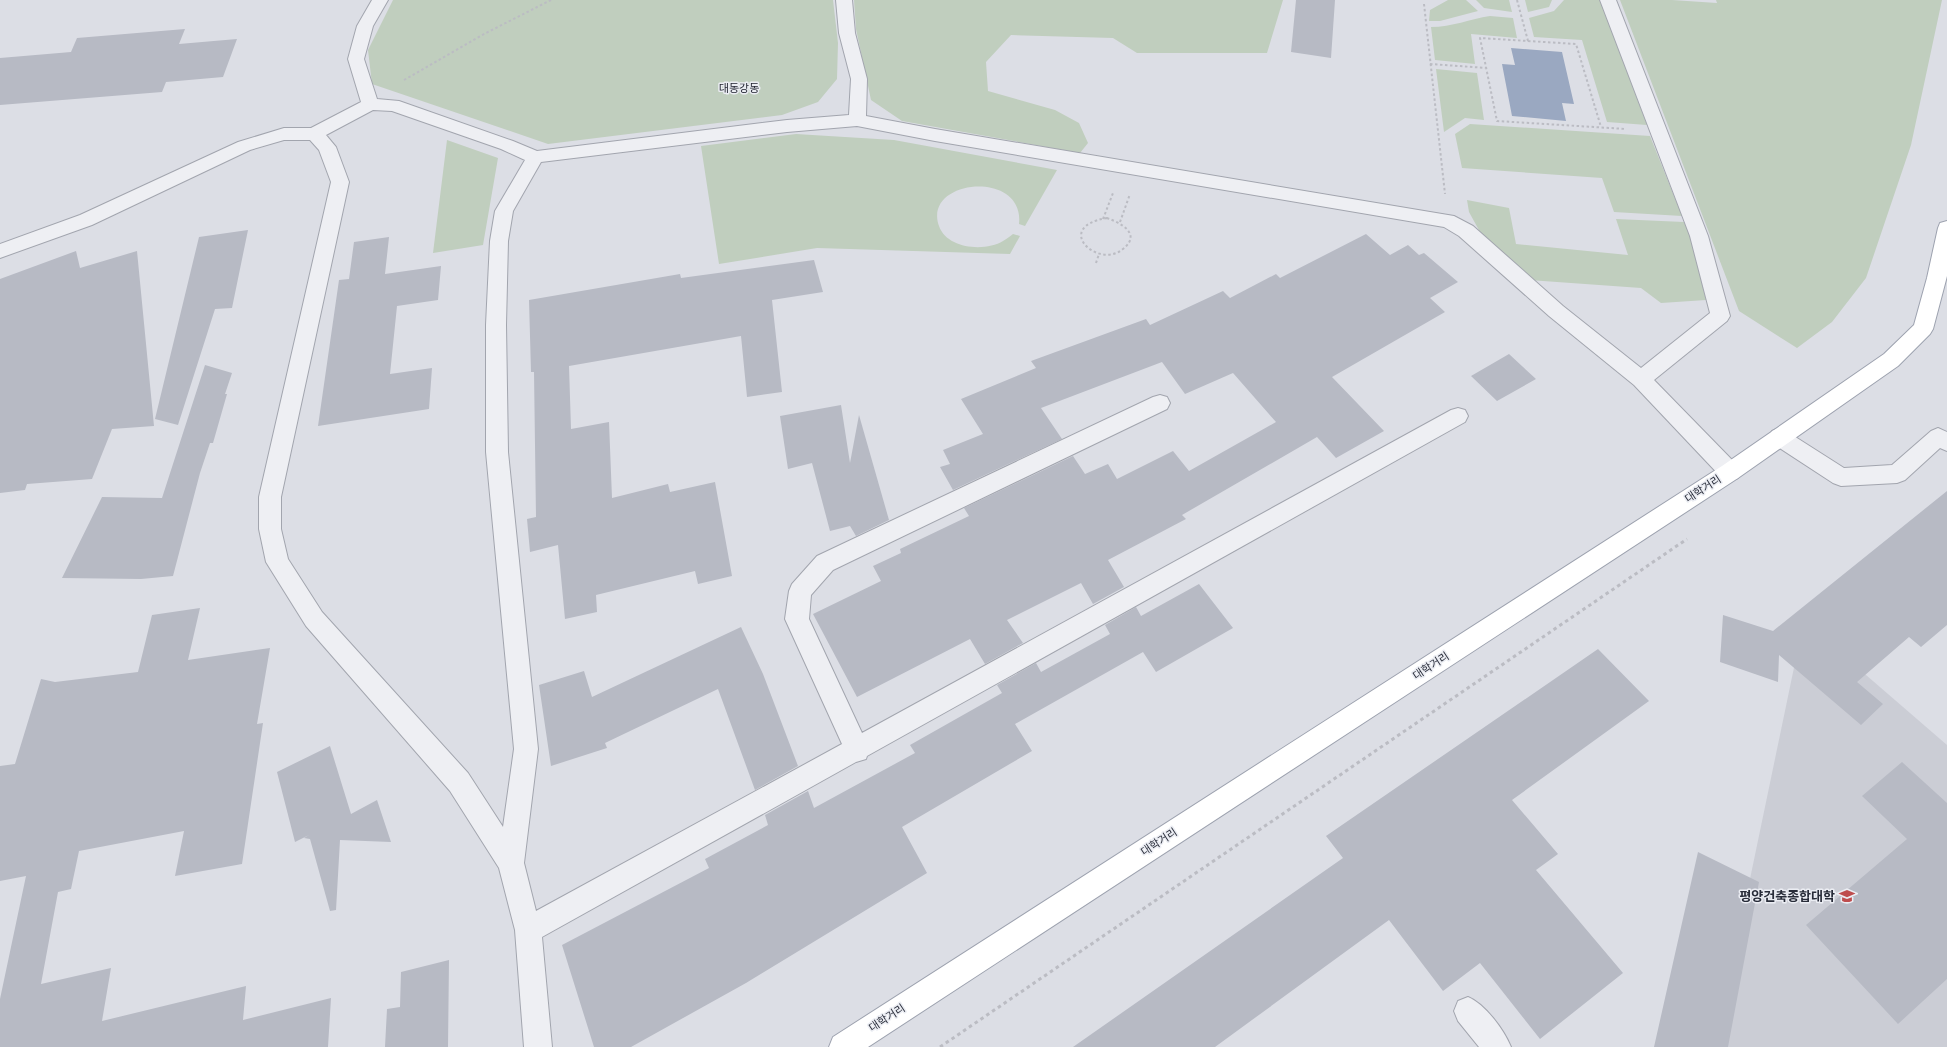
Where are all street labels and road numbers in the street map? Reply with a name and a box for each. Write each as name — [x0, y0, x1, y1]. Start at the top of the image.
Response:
street label: 대학거리 — [1682, 473, 1724, 505]
street label: 대학거리 — [1410, 650, 1452, 682]
street label: 대학거리 — [1138, 826, 1180, 858]
street label: 대학거리 — [866, 1002, 908, 1034]

